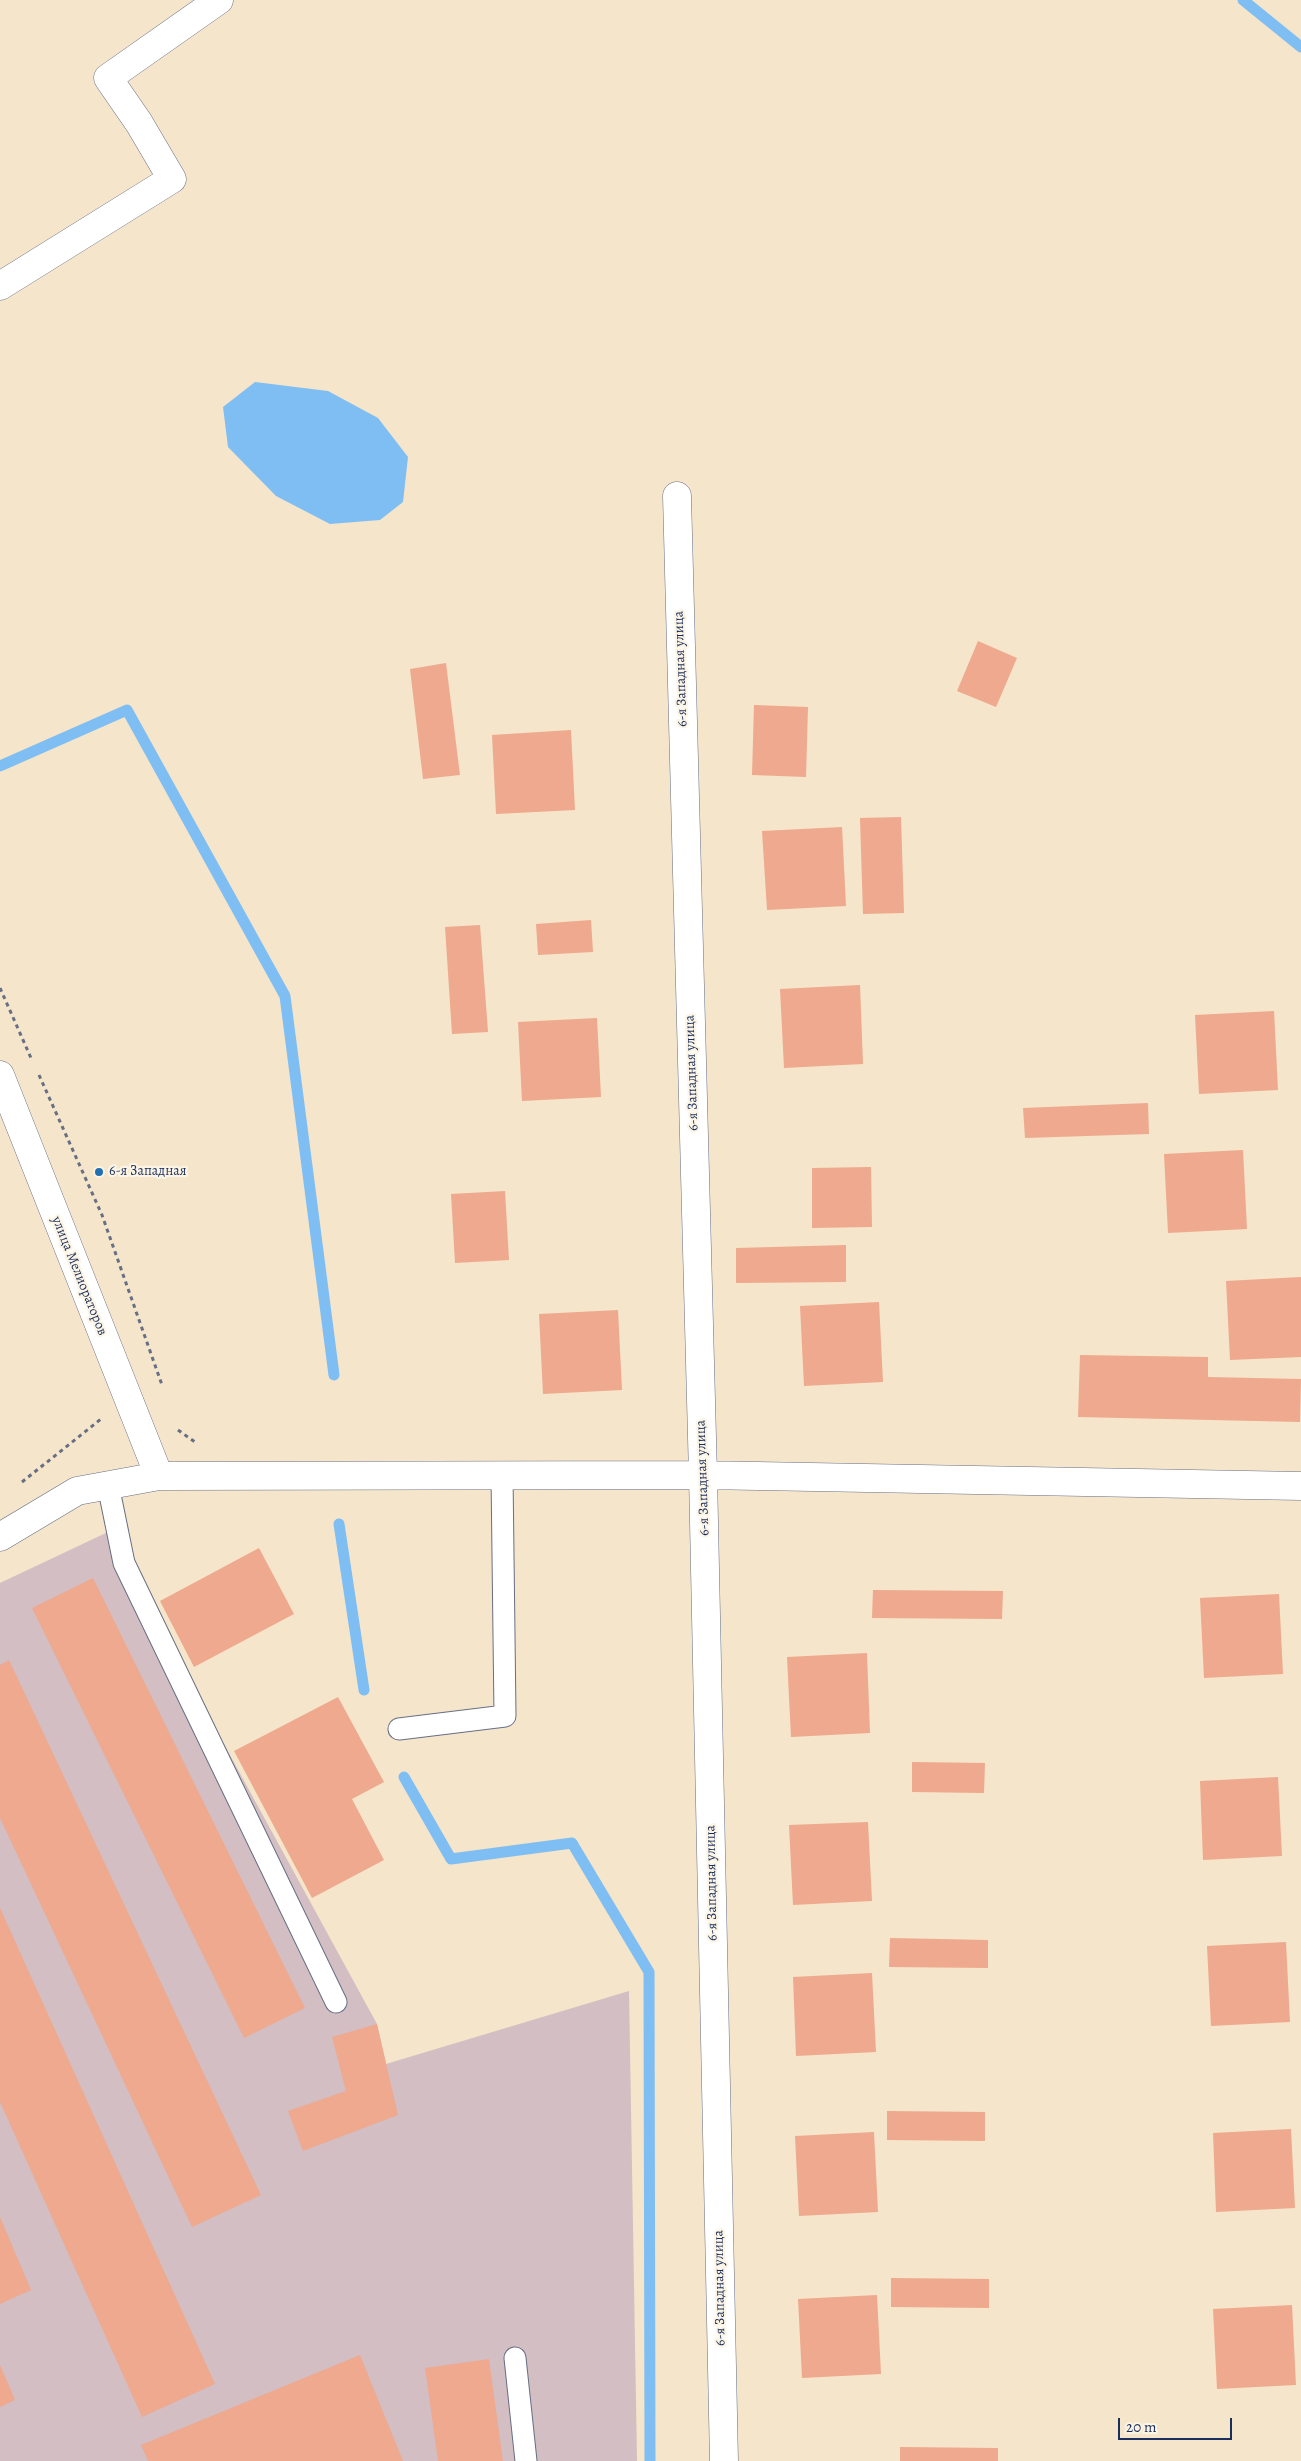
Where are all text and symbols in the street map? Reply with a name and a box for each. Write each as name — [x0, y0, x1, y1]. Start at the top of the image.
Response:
street label: 6-я Западная улица — [671, 611, 691, 727]
street label: 6-я Западная улица — [682, 1015, 702, 1131]
place label: 6-я Западная — [109, 1164, 187, 1180]
marker: 6-я Западная — [93, 1166, 105, 1178]
street label: улица Мелиораторов — [47, 1214, 111, 1338]
street label: 6-я Западная улица — [693, 1420, 713, 1536]
street label: 6-я Западная улица — [703, 1825, 721, 1941]
street label: 6-я Западная улица — [711, 2230, 729, 2346]
scale bar — [1121, 2408, 1235, 2440]
text: 20 m — [1126, 2417, 1157, 2437]

